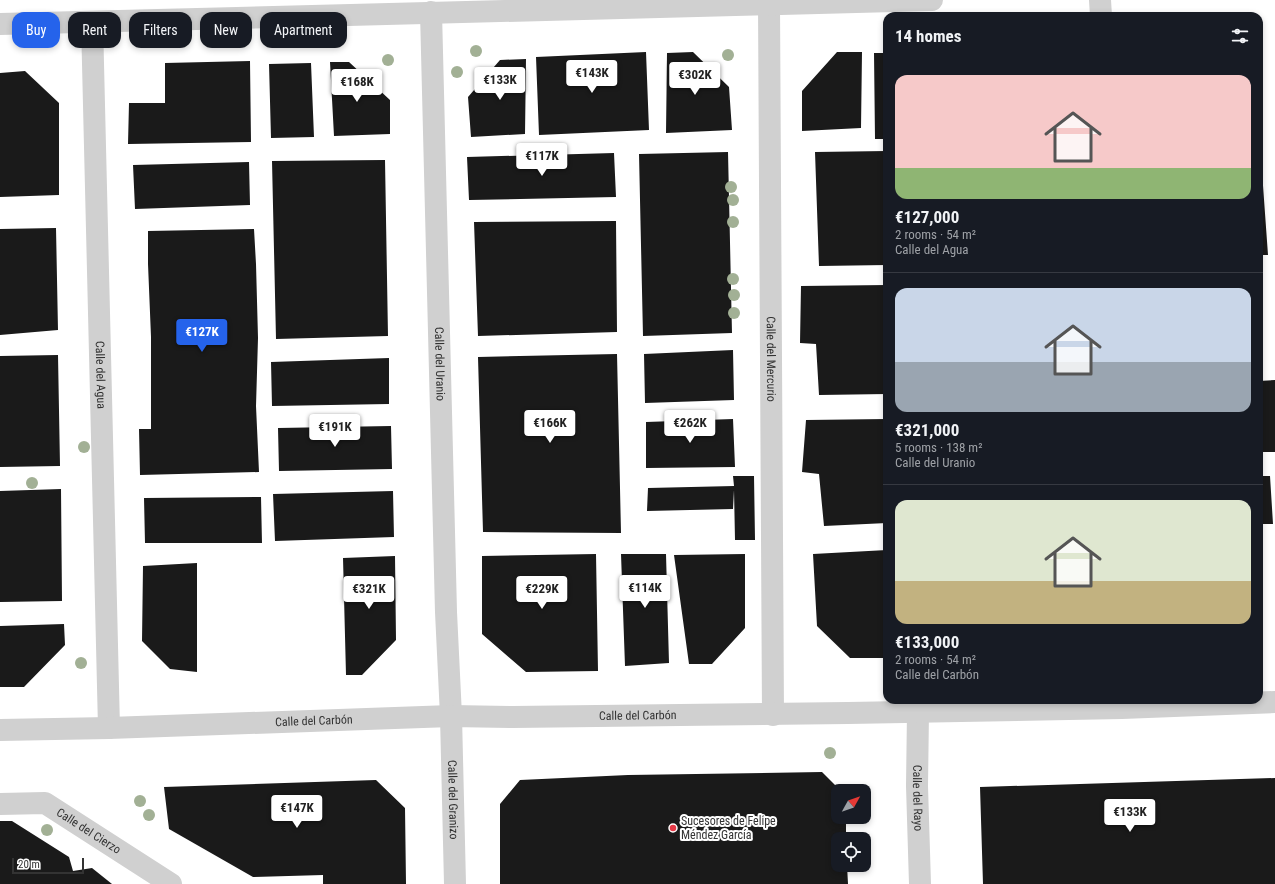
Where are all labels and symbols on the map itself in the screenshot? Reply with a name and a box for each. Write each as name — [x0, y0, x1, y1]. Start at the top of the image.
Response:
pin: €143K — [564, 60, 620, 94]
pin: €302K — [667, 62, 723, 96]
pin: €133K — [472, 67, 528, 101]
pin: €168K — [329, 69, 385, 103]
pin: €117K — [514, 143, 570, 177]
street label: Calle del Mercurio — [764, 316, 778, 402]
pin: €127K — [174, 319, 230, 353]
street label: Calle del Uranio — [432, 327, 448, 401]
street label: Calle del Agua — [93, 341, 108, 409]
pin: €166K — [522, 410, 578, 444]
pin: €262K — [662, 410, 718, 444]
pin: €191K — [307, 414, 363, 448]
pin: €114K — [617, 575, 673, 609]
pin: €321K — [341, 576, 397, 610]
pin: €229K — [514, 576, 570, 610]
street label: Calle del Carbón — [599, 708, 677, 723]
street label: Calle del Carbón — [275, 712, 353, 729]
street label: Calle del Granizo — [445, 760, 461, 840]
street label: Calle del Rayo — [910, 765, 925, 831]
north arrow — [831, 784, 871, 824]
pin: €147K — [269, 795, 325, 829]
pin: €133K — [1102, 799, 1158, 833]
street label: Calle del Cierzo — [54, 805, 124, 857]
place label: Sucesores de Felipe Méndez García — [681, 814, 776, 842]
marker: Sucesores de Felipe Méndez García — [668, 823, 678, 833]
scale bar — [12, 856, 84, 875]

